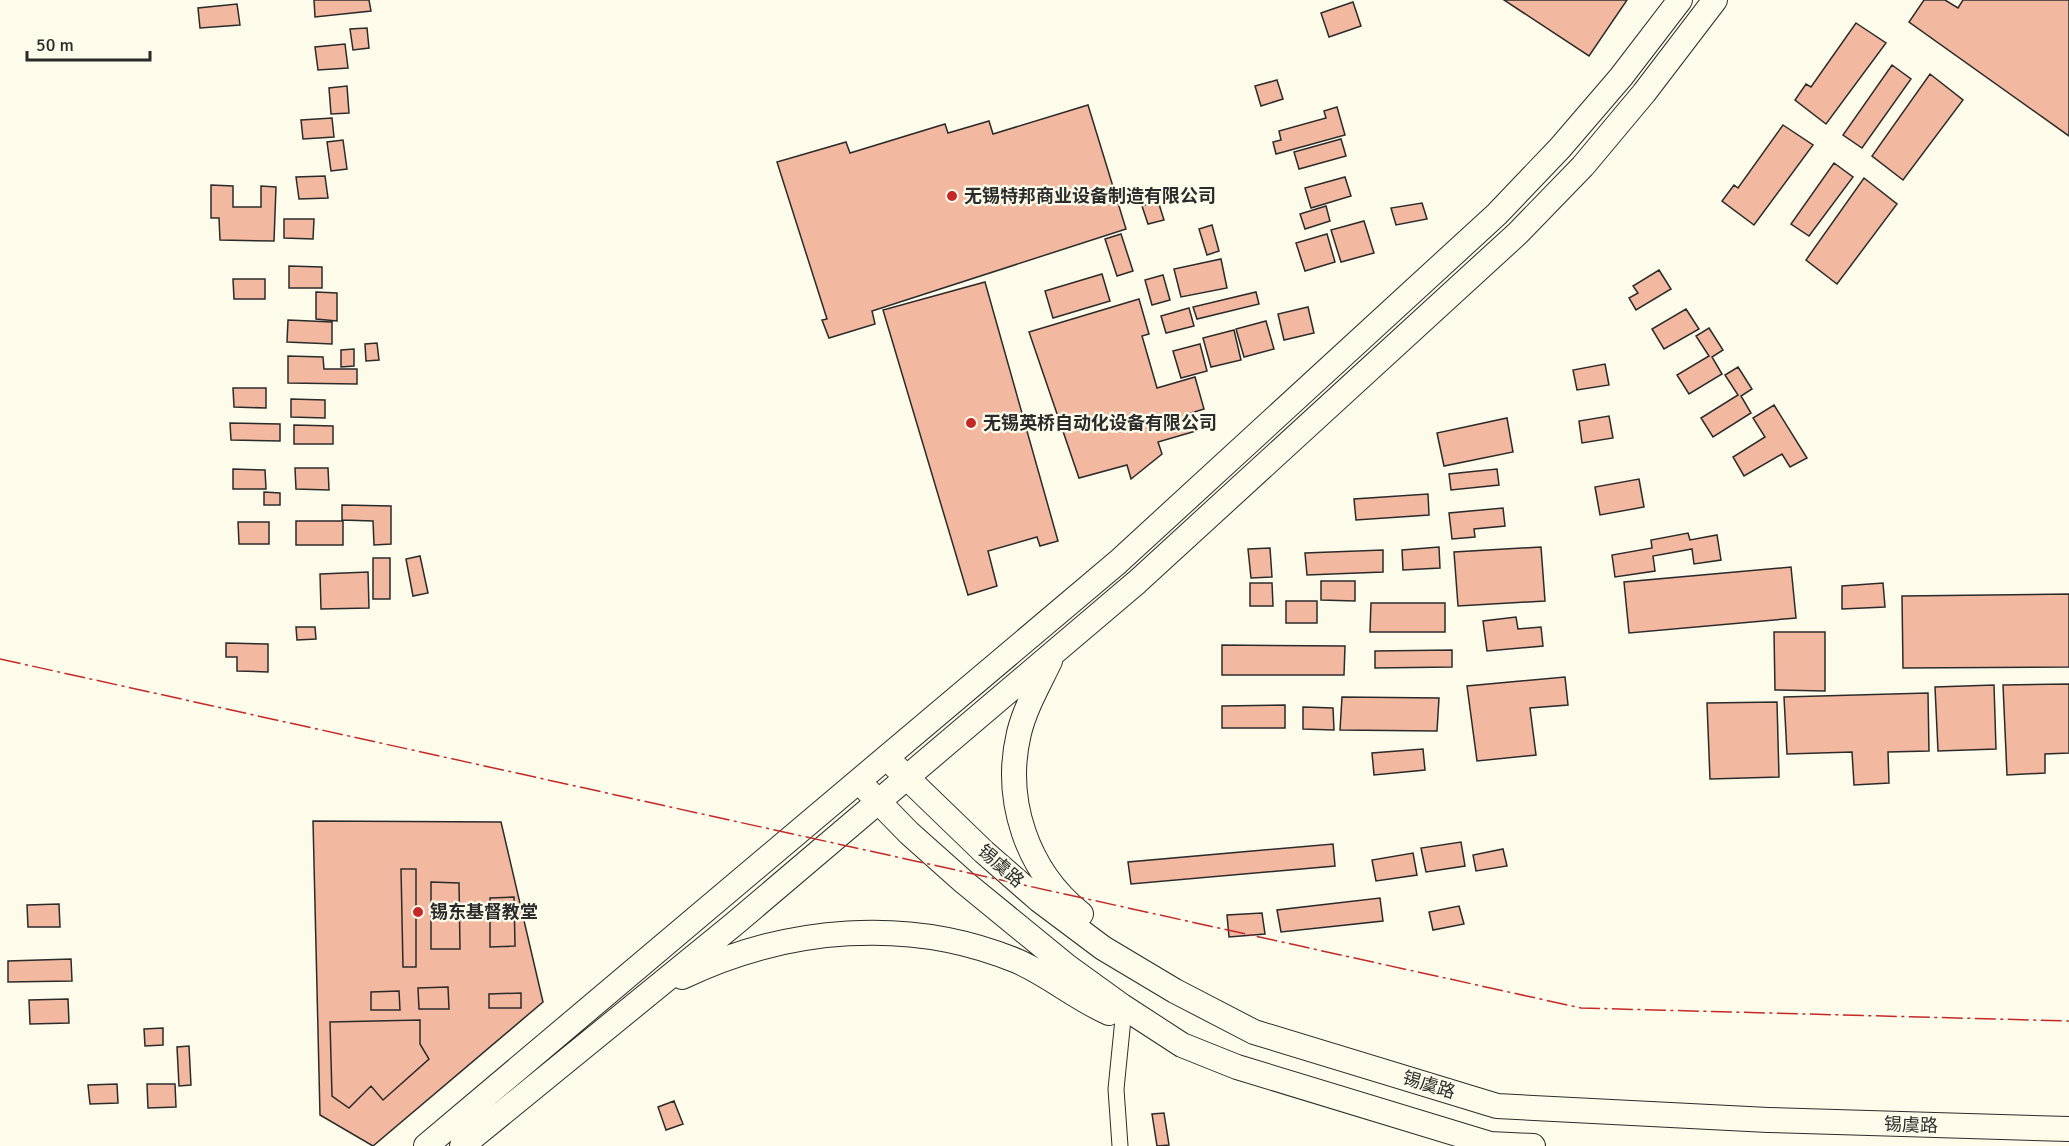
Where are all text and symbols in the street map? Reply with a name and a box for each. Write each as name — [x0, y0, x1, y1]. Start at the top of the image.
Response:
scale bar — [27, 24, 150, 62]
text: 50 m — [36, 34, 74, 56]
place label: 无锡特邦商业设备制造有限公司 — [964, 185, 1216, 207]
marker: 无锡特邦商业设备制造有限公司 — [945, 189, 959, 203]
place label: 无锡英桥自动化设备有限公司 — [983, 412, 1217, 434]
marker: 无锡英桥自动化设备有限公司 — [964, 416, 978, 430]
street label: 锡虞路 — [973, 840, 1029, 892]
place label: 锡东基督教堂 — [430, 901, 538, 923]
marker: 锡东基督教堂 — [411, 905, 425, 919]
street label: 锡虞路 — [1400, 1067, 1458, 1103]
street label: 锡虞路 — [1884, 1113, 1938, 1137]

